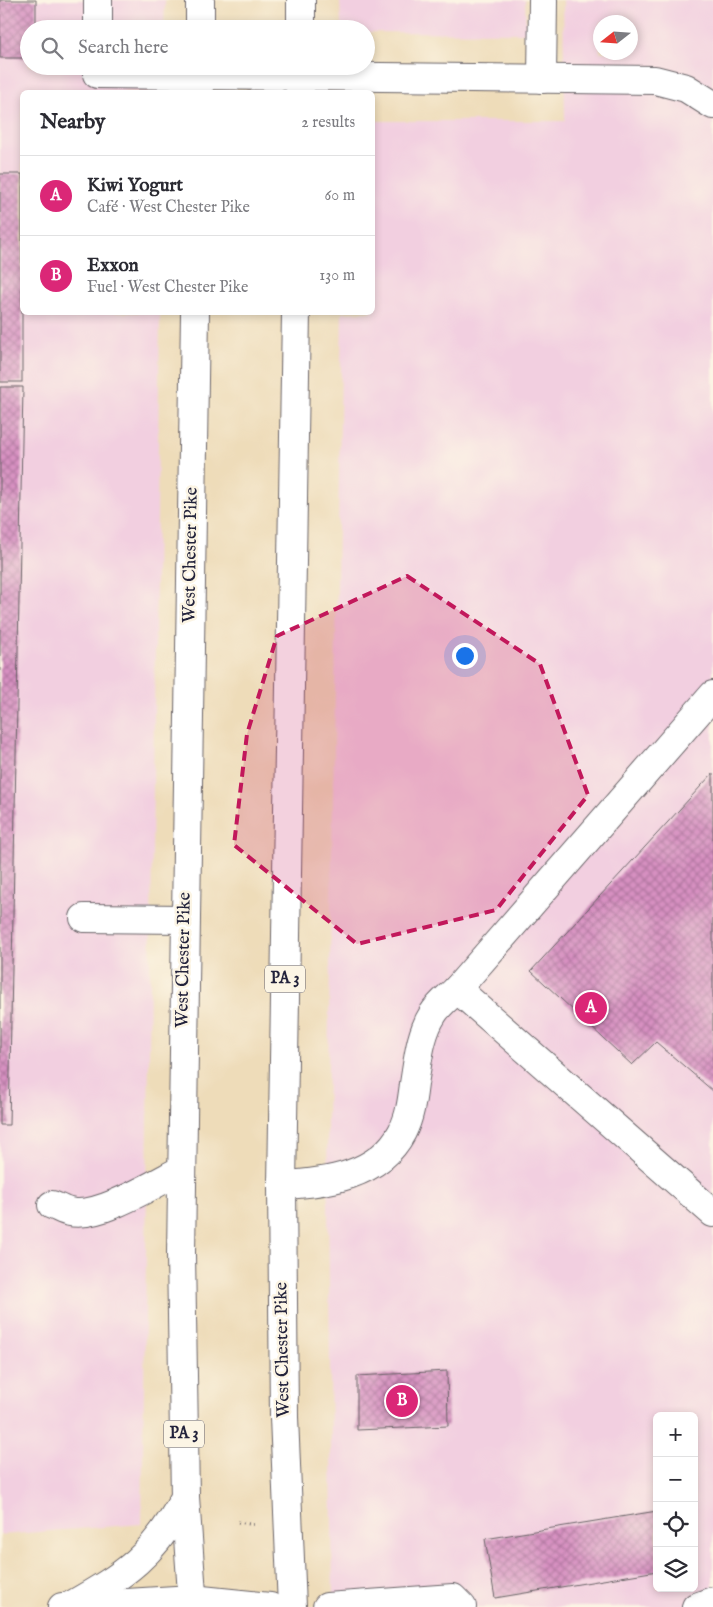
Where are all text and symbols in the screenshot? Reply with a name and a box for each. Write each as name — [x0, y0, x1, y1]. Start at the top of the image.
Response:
north arrow — [593, 15, 638, 60]
search box — [20, 20, 375, 75]
icon: search — [38, 34, 66, 62]
text: Search here — [78, 36, 169, 60]
text: Nearby — [40, 109, 105, 136]
text: 2 results — [301, 113, 355, 133]
text: Kiwi Yogurt — [87, 174, 183, 198]
text: A — [51, 186, 61, 206]
text: 60 m — [325, 186, 355, 206]
text: Café · West Chester Pike — [87, 198, 250, 218]
text: Exxon — [87, 254, 139, 278]
text: B — [51, 266, 61, 286]
text: 130 m — [319, 266, 355, 286]
text: Fuel · West Chester Pike — [87, 278, 248, 298]
street label: West Chester Pike — [178, 487, 204, 623]
your location — [452, 643, 478, 669]
street label: West Chester Pike — [171, 892, 197, 1028]
road number: PA 3 — [265, 966, 305, 992]
pin: A — [575, 989, 607, 1027]
street label: West Chester Pike — [270, 1282, 296, 1418]
pin: B — [386, 1382, 418, 1420]
map controls — [653, 1412, 698, 1592]
button: + — [653, 1412, 698, 1457]
road number: PA 3 — [164, 1420, 204, 1448]
button: − — [653, 1457, 698, 1502]
button: locate — [653, 1502, 698, 1547]
button: layers — [653, 1547, 698, 1592]

